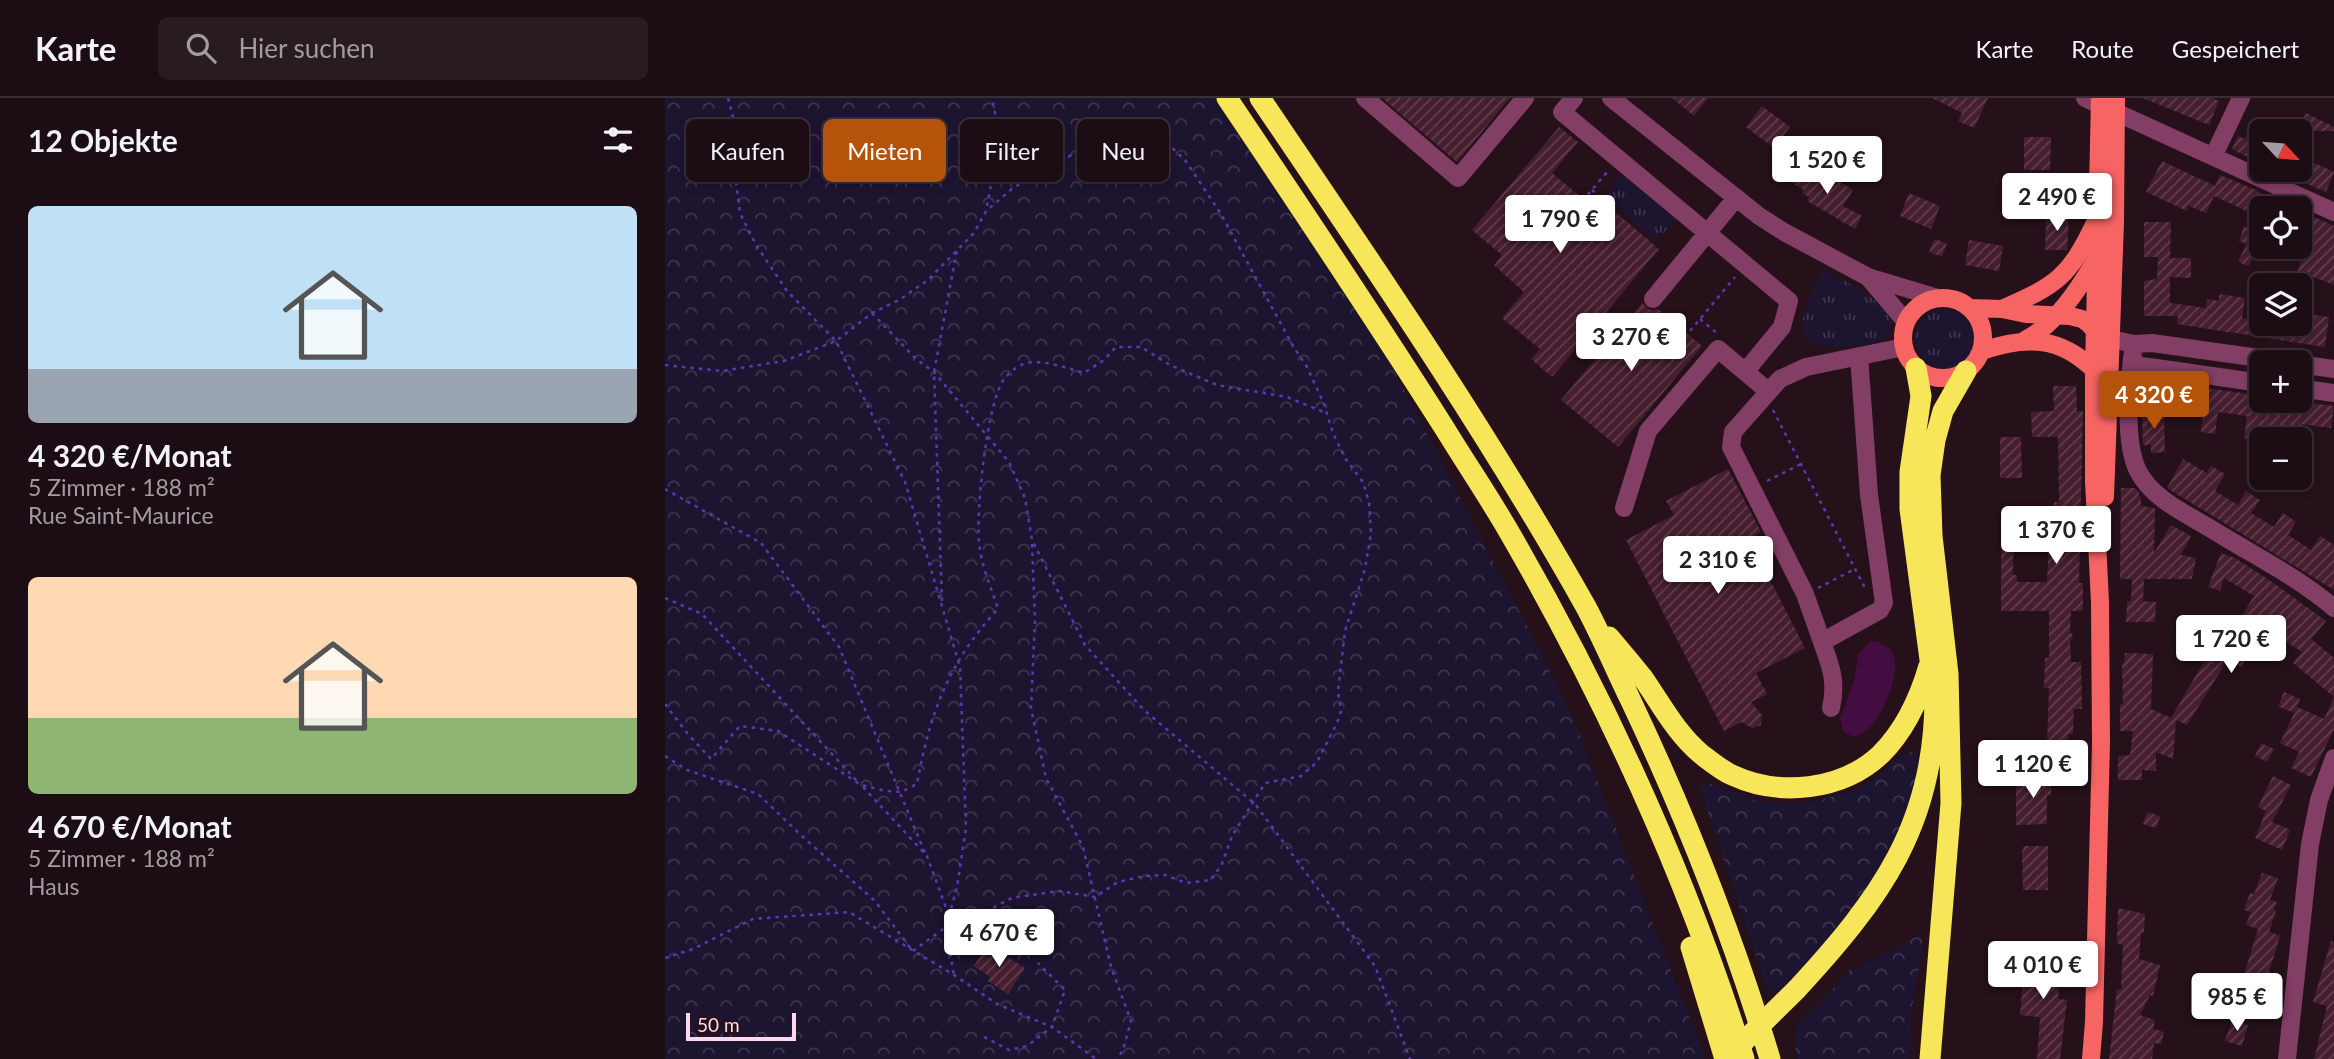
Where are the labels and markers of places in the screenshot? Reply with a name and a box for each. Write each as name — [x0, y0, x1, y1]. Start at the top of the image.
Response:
pin: 1 520 € — [1762, 136, 1892, 196]
pin: 2 490 € — [1992, 174, 2122, 233]
pin: 1 790 € — [1495, 195, 1625, 255]
pin: 3 270 € — [1566, 314, 1696, 373]
pin: 4 320 € — [2089, 372, 2219, 431]
pin: 1 370 € — [1991, 506, 2121, 566]
pin: 2 310 € — [1653, 536, 1783, 596]
pin: 1 720 € — [2166, 616, 2296, 675]
pin: 1 120 € — [1968, 740, 2098, 800]
pin: 4 670 € — [934, 910, 1064, 969]
pin: 4 010 € — [1978, 942, 2108, 1001]
pin: 985 € — [2188, 974, 2286, 1033]

